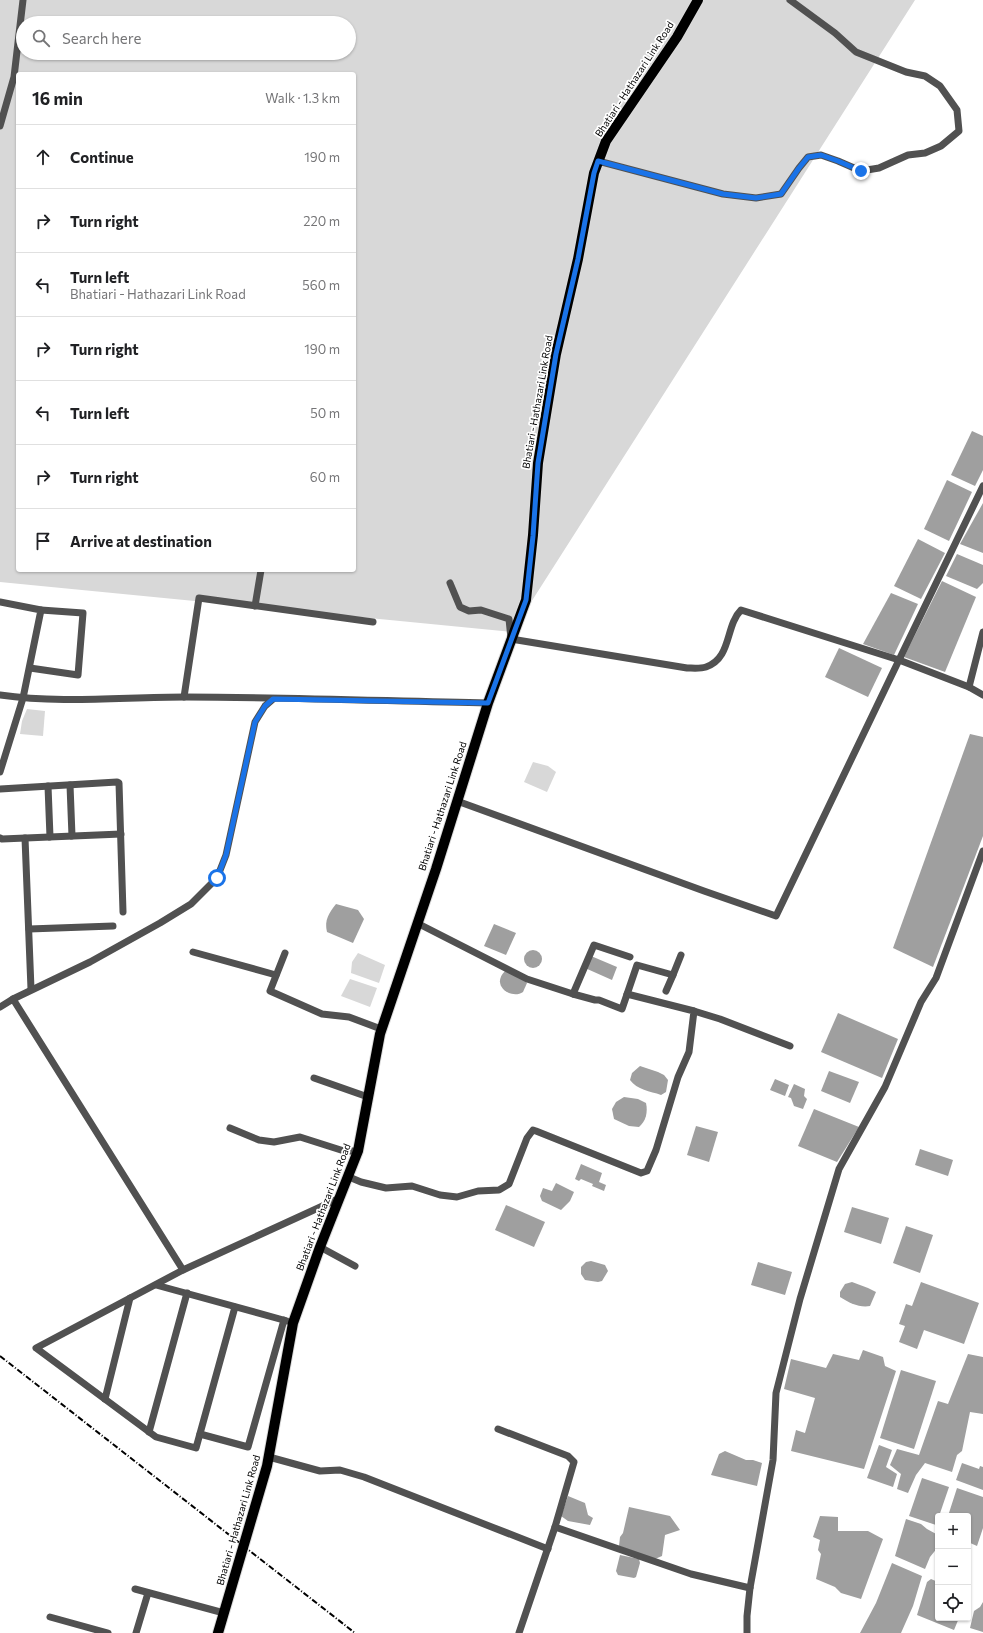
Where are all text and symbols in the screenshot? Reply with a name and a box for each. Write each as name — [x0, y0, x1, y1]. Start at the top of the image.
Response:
search box — [16, 16, 356, 60]
street label: Bhatiari - Hathazari Link Road — [592, 19, 676, 139]
icon: search — [30, 27, 52, 49]
text: Search here — [62, 29, 141, 47]
text: 16 min — [32, 88, 83, 109]
text: Walk · 1.3 km — [265, 90, 340, 106]
icon: ahead — [32, 146, 54, 168]
text: Continue — [70, 148, 134, 166]
text: 190 m — [304, 149, 340, 165]
route end — [852, 162, 870, 180]
icon: right — [32, 210, 54, 232]
text: Turn right — [70, 212, 139, 230]
text: 220 m — [303, 213, 340, 229]
text: Turn left — [70, 268, 129, 286]
icon: left — [32, 274, 54, 296]
text: 560 m — [302, 277, 340, 293]
text: Bhatiari - Hathazari Link Road — [70, 286, 246, 302]
street label: Bhatiari - Hathazari Link Road — [519, 334, 555, 470]
icon: right — [32, 338, 54, 360]
text: Turn right — [70, 340, 139, 358]
text: 190 m — [304, 341, 340, 357]
icon: left — [32, 402, 54, 424]
text: Turn left — [70, 404, 129, 422]
text: 50 m — [310, 405, 340, 421]
icon: right — [32, 466, 54, 488]
text: Turn right — [70, 468, 139, 486]
text: 60 m — [310, 469, 340, 485]
icon: arrive — [32, 530, 54, 552]
text: Arrive at destination — [70, 532, 212, 550]
street label: Bhatiari - Hathazari Link Road — [415, 740, 469, 872]
route start — [208, 869, 226, 887]
street label: Bhatiari - Hathazari Link Road — [293, 1142, 353, 1272]
street label: Bhatiari - Hathazari Link Road — [214, 1453, 262, 1587]
map controls — [935, 1513, 971, 1621]
button: + — [935, 1513, 971, 1549]
button: − — [935, 1549, 971, 1585]
button: locate — [935, 1585, 971, 1621]

